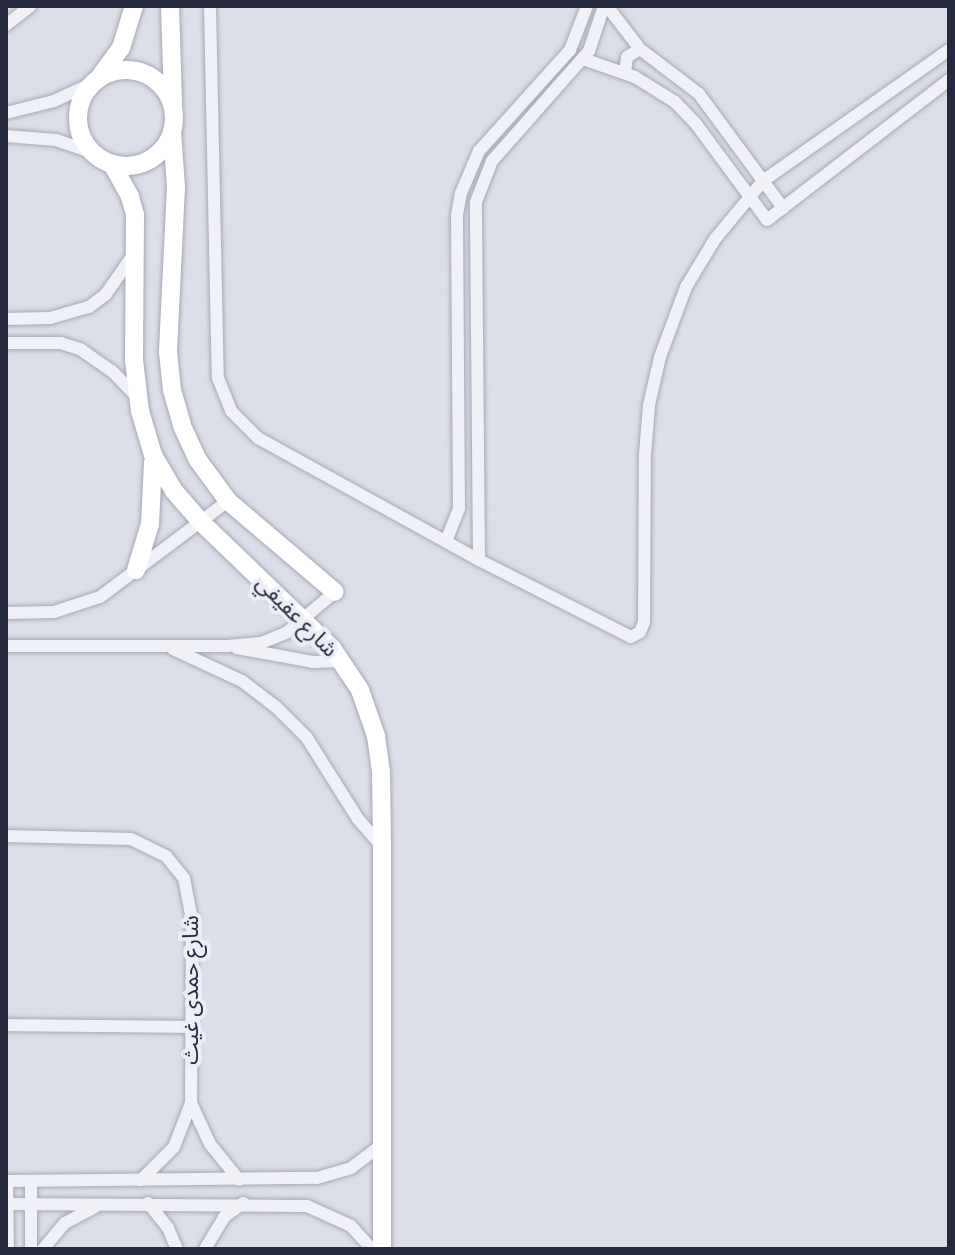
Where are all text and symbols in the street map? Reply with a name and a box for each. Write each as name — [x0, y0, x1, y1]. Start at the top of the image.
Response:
street label: شارع عفيفي — [251, 570, 343, 662]
street label: شارع حمدى غيث — [178, 915, 204, 1065]

